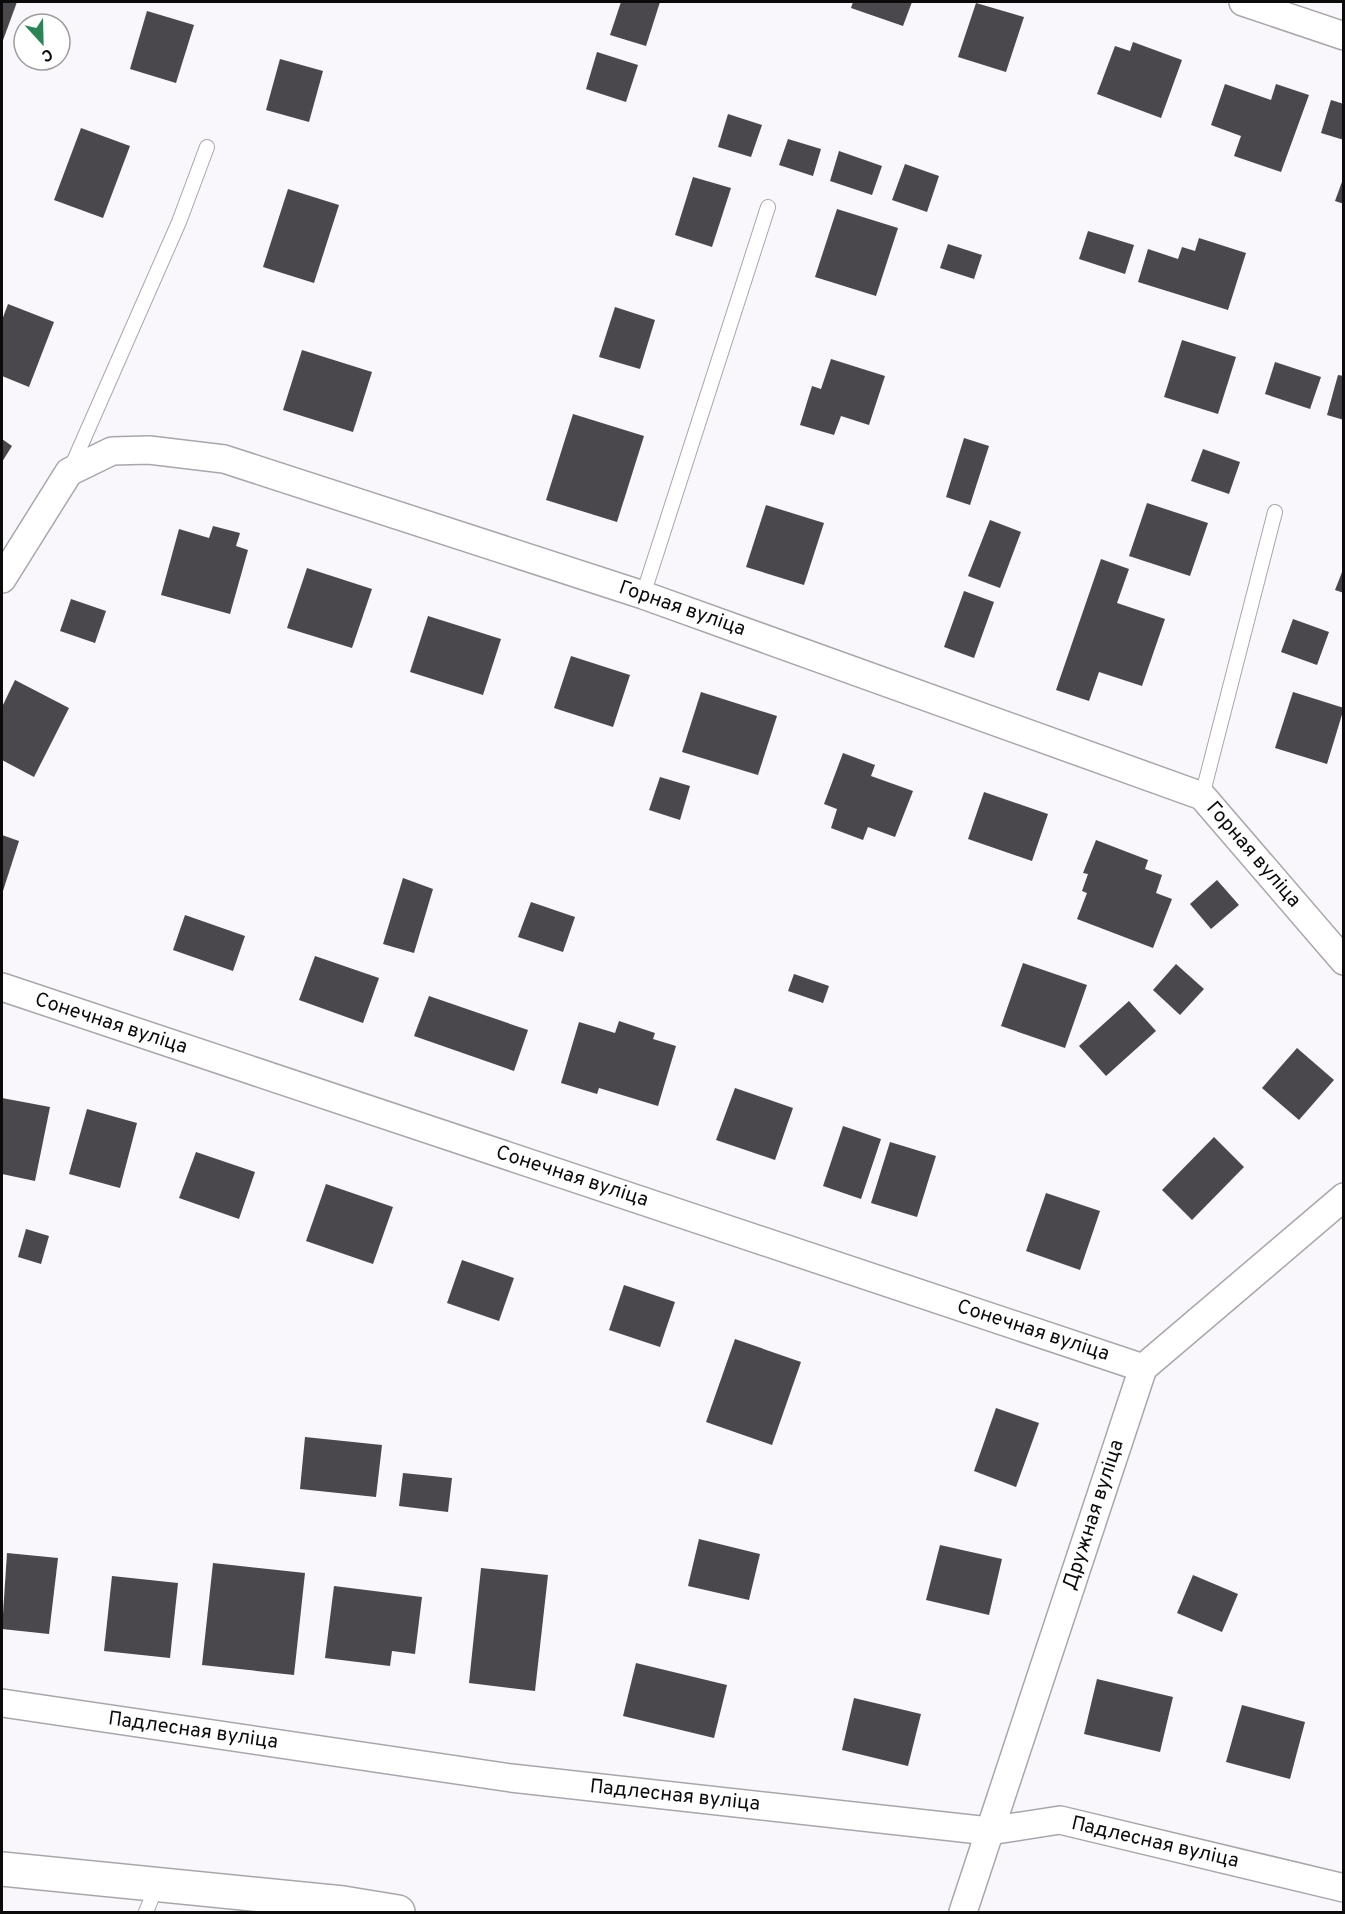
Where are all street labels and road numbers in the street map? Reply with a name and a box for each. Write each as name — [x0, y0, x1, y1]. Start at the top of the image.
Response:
street label: Горная вуліца — [615, 575, 749, 643]
street label: Горная вуліца — [1200, 796, 1306, 914]
street label: Сонечная вуліца — [31, 987, 191, 1061]
street label: Сонечная вуліца — [492, 1140, 652, 1214]
street label: Сонечная вуліца — [953, 1294, 1113, 1368]
street label: Дружная вуліца — [1057, 1437, 1131, 1593]
street label: Падлесная вуліца — [106, 1706, 280, 1756]
street label: Падлесная вуліца — [589, 1774, 761, 1818]
street label: Падлесная вуліца — [1069, 1811, 1241, 1875]

